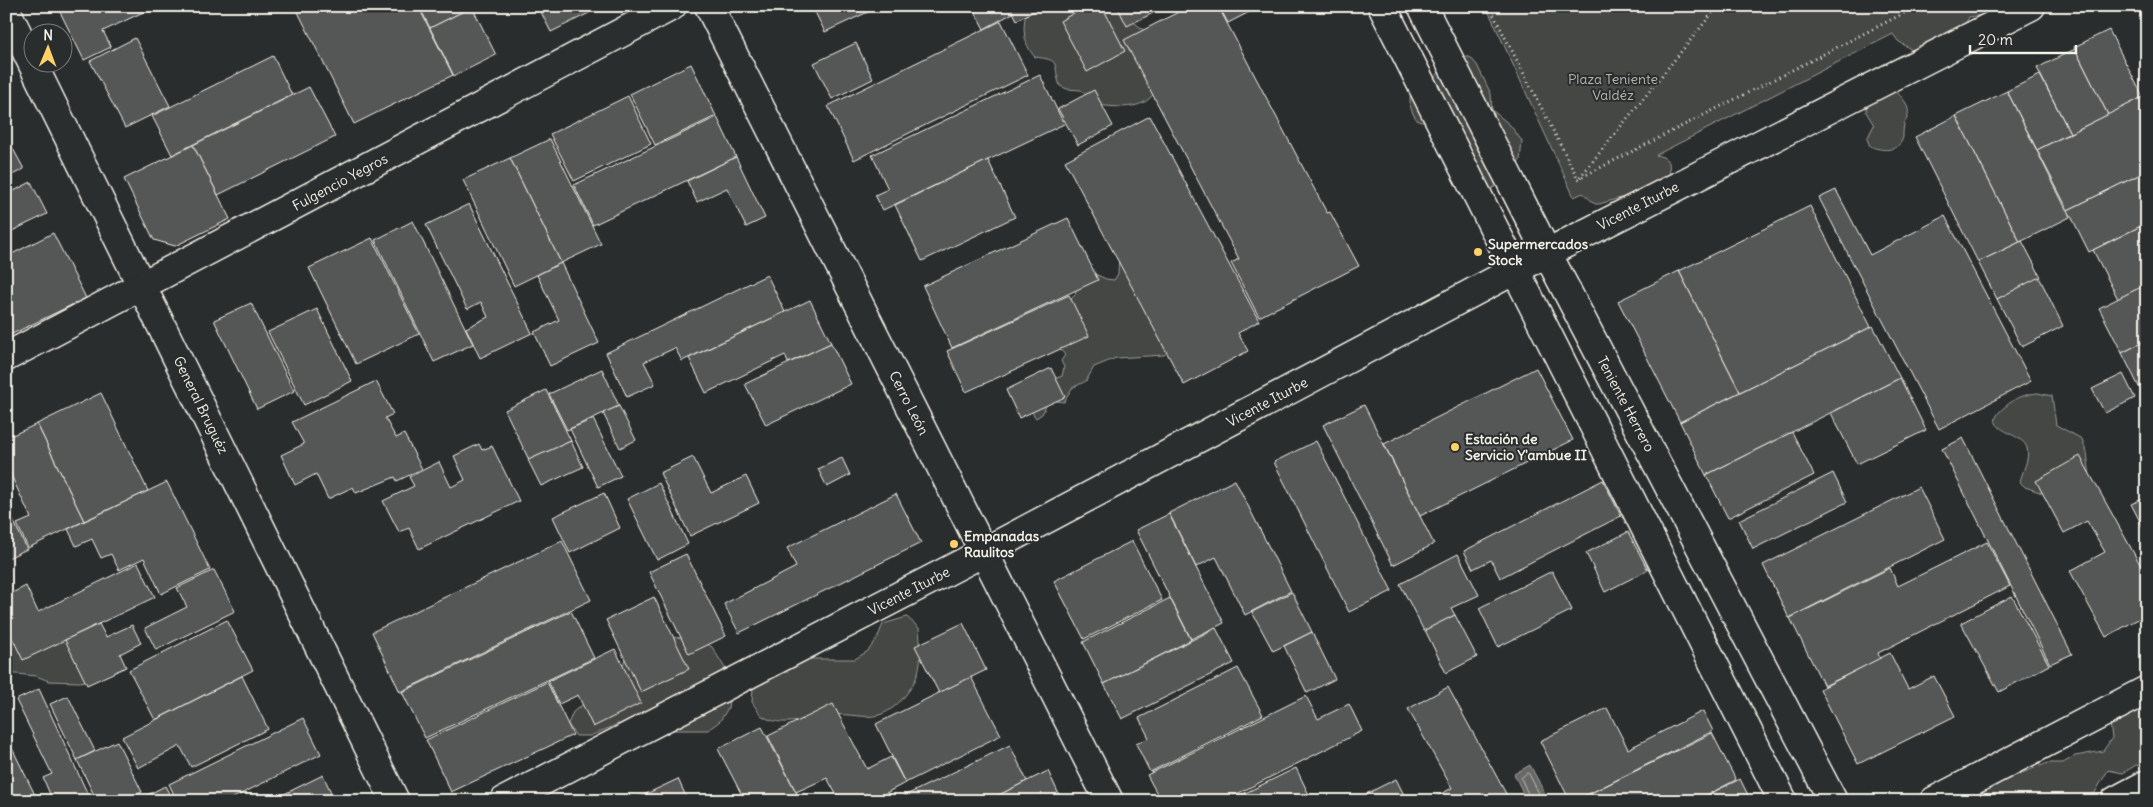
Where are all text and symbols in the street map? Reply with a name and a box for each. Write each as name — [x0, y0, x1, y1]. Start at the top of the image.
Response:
north arrow — [22, 22, 72, 72]
scale bar — [1970, 22, 2077, 54]
text: N — [43, 26, 53, 44]
text: 20 m — [1978, 30, 2013, 49]
park label: Plaza Teniente Valdéz — [1568, 70, 1658, 104]
street label: Fulgencio Yegros — [289, 149, 391, 215]
street label: Vicente Iturbe — [1594, 178, 1682, 234]
place label: Supermercados Stock — [1488, 235, 1589, 269]
marker: Supermercados Stock — [1472, 246, 1484, 258]
street label: General Bruguéz — [170, 353, 233, 457]
street label: Teniente Herrero — [1593, 353, 1659, 455]
street label: Cerro León — [885, 368, 933, 438]
street label: Vicente Iturbe — [1223, 373, 1311, 431]
place label: Estación de Servicio Y'ambue II — [1465, 430, 1587, 464]
marker: Estación de Servicio Y'ambue II — [1449, 441, 1461, 453]
place label: Empanadas Raulitos — [964, 527, 1040, 561]
marker: Empanadas Raulitos — [948, 538, 960, 550]
street label: Vicente Iturbe — [865, 563, 953, 619]

